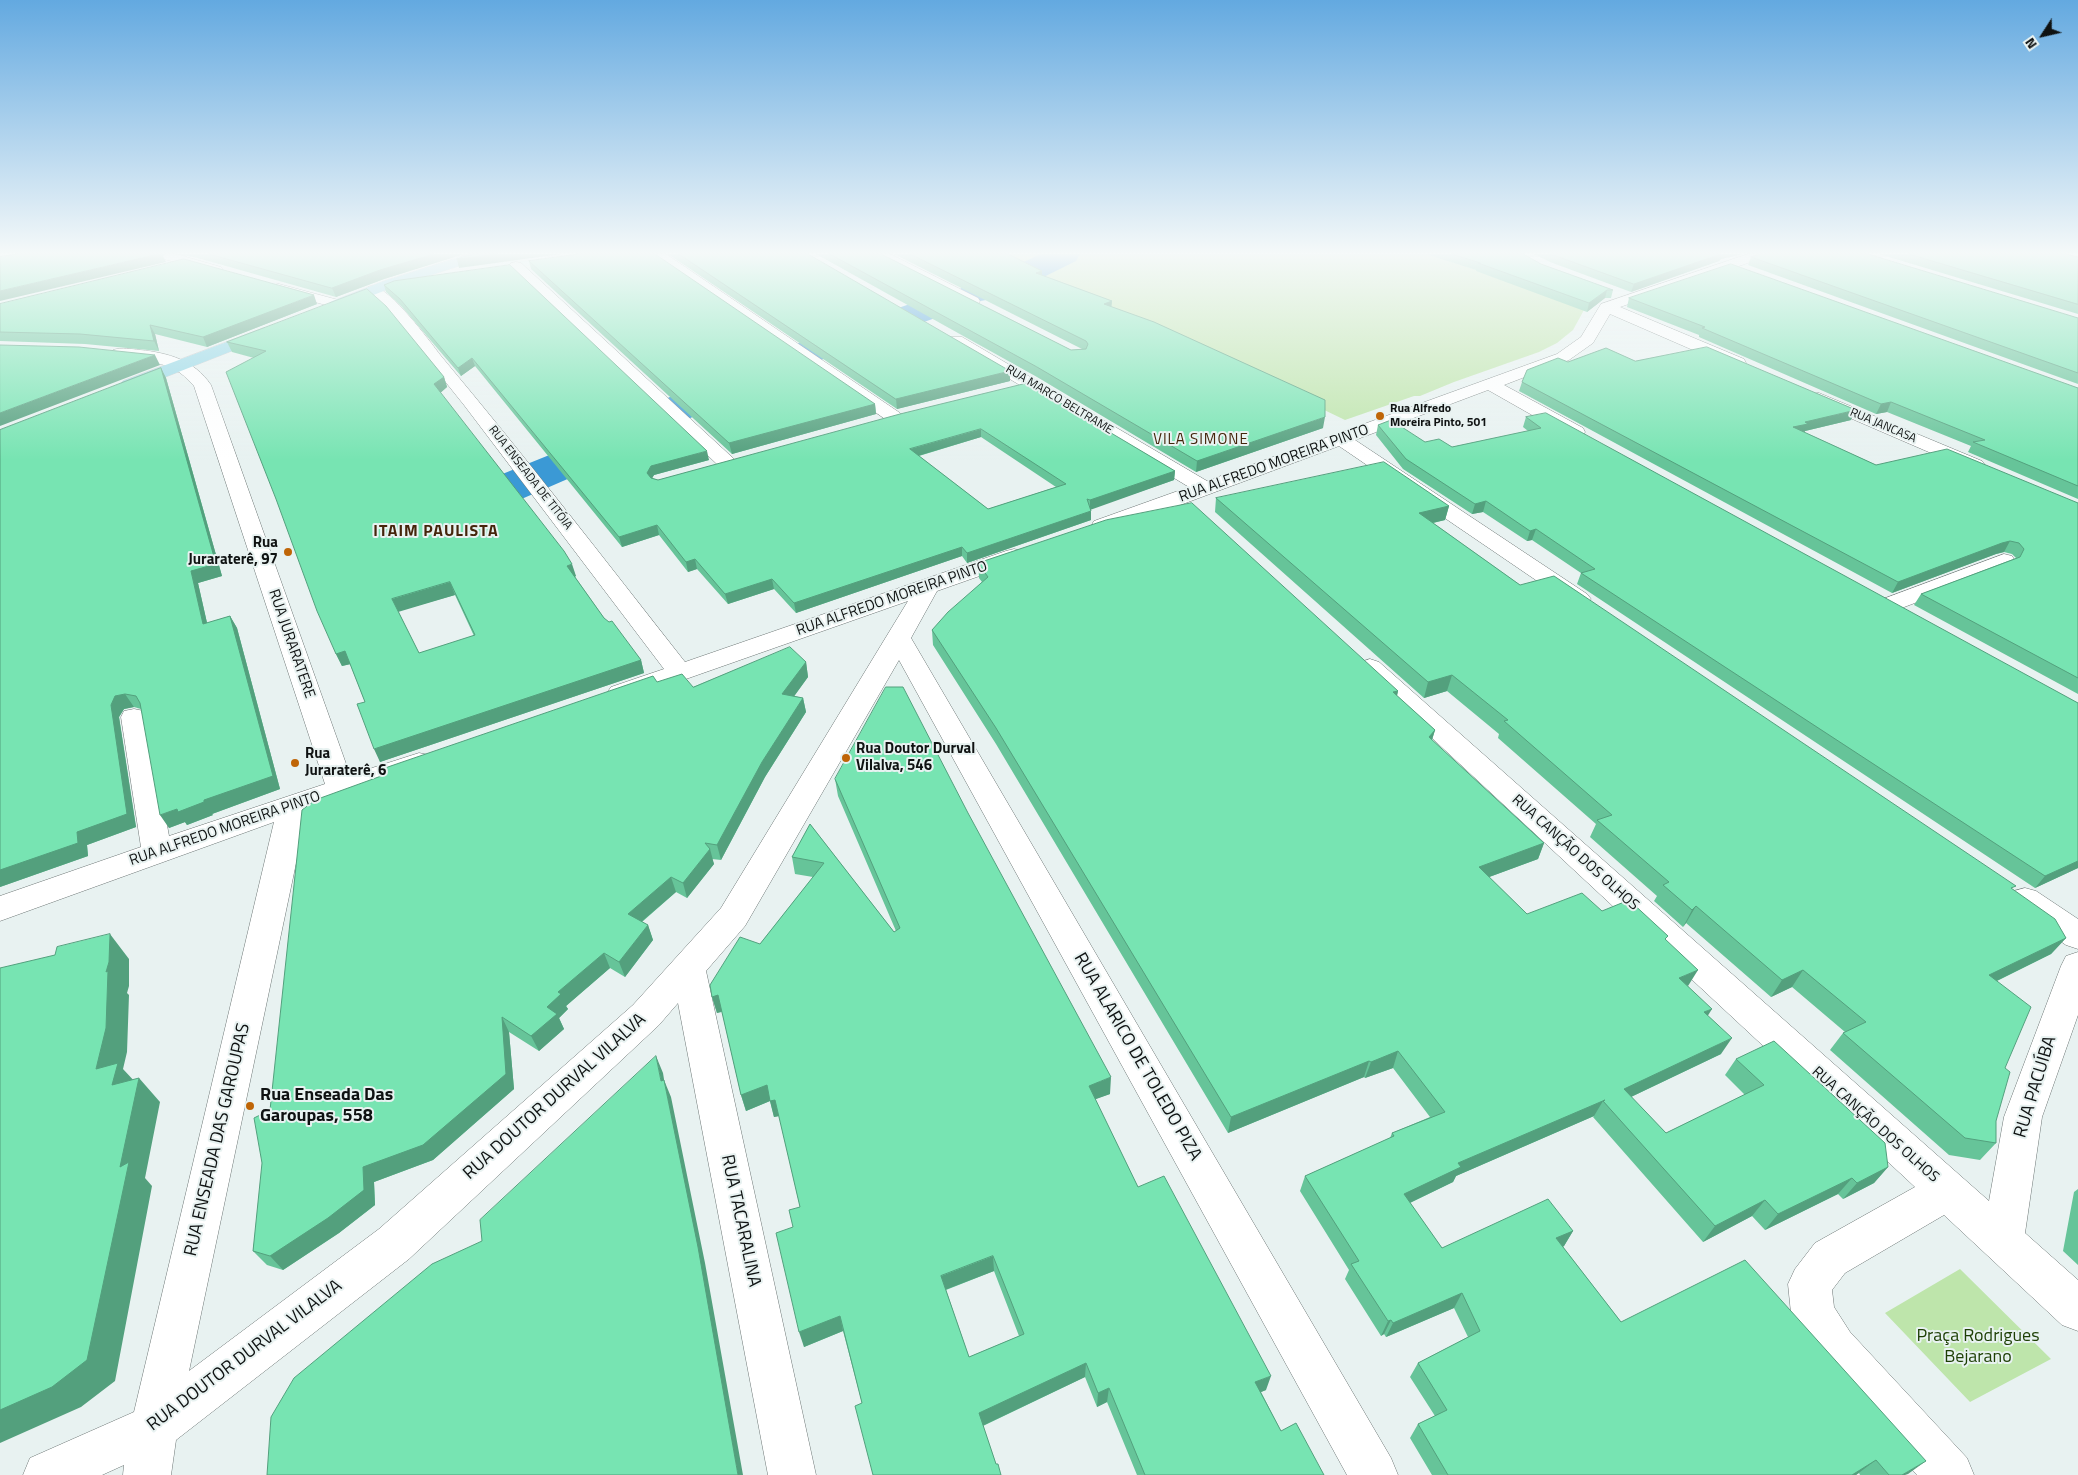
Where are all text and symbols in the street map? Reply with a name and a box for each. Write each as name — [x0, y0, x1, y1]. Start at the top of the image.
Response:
north arrow — [2018, 10, 2068, 60]
text: N — [2019, 34, 2042, 54]
street label: RUA MARCO BELTRAME — [1003, 362, 1115, 438]
place label: Rua Alfredo Moreira Pinto, 501 — [1390, 402, 1487, 430]
street label: RUA JANCASA — [1848, 406, 1918, 446]
marker: Rua Alfredo Moreira Pinto, 501 — [1374, 410, 1386, 422]
street label: RUA ALFREDO MOREIRA PINTO — [1177, 421, 1371, 507]
street label: RUA ENSEADA DE TITÓIA — [485, 423, 575, 533]
district label: VILA SIMONE — [1152, 431, 1250, 449]
district label: ITAIM PAULISTA — [372, 522, 500, 542]
place label: Rua Juraraterê, 97 — [188, 534, 278, 569]
marker: Rua Juraraterê, 97 — [282, 546, 294, 558]
street label: RUA ALFREDO MOREIRA PINTO — [794, 558, 990, 640]
street label: RUA JURARATERE — [264, 587, 318, 701]
place label: Rua Doutor Durval Vilalva, 546 — [856, 740, 975, 775]
place label: Rua Juraraterê, 6 — [305, 745, 386, 780]
marker: Rua Doutor Durval Vilalva, 546 — [840, 752, 852, 764]
marker: Rua Juraraterê, 6 — [289, 757, 301, 769]
street label: RUA ALFREDO MOREIRA PINTO — [127, 788, 323, 870]
street label: RUA CANÇÃO DOS OLHOS — [1508, 791, 1642, 915]
street label: RUA ALARICO DE TOLEDO PIZA — [1069, 949, 1205, 1165]
street label: RUA DOUTOR DURVAL VILALVA — [459, 1009, 651, 1185]
street label: RUA ENSEADA DAS GAROUPAS — [181, 1021, 255, 1259]
street label: RUA PACUÍBA — [2010, 1033, 2062, 1141]
street label: RUA CANÇÃO DOS OLHOS — [1808, 1063, 1942, 1187]
place label: Rua Enseada Das Garoupas, 558 — [260, 1085, 393, 1128]
marker: Rua Enseada Das Garoupas, 558 — [244, 1100, 256, 1112]
street label: RUA TACARALINA — [715, 1153, 765, 1289]
street label: RUA DOUTOR DURVAL VILALVA — [143, 1276, 347, 1436]
park label: Praça Rodrigues Bejarano — [1916, 1326, 2040, 1368]

